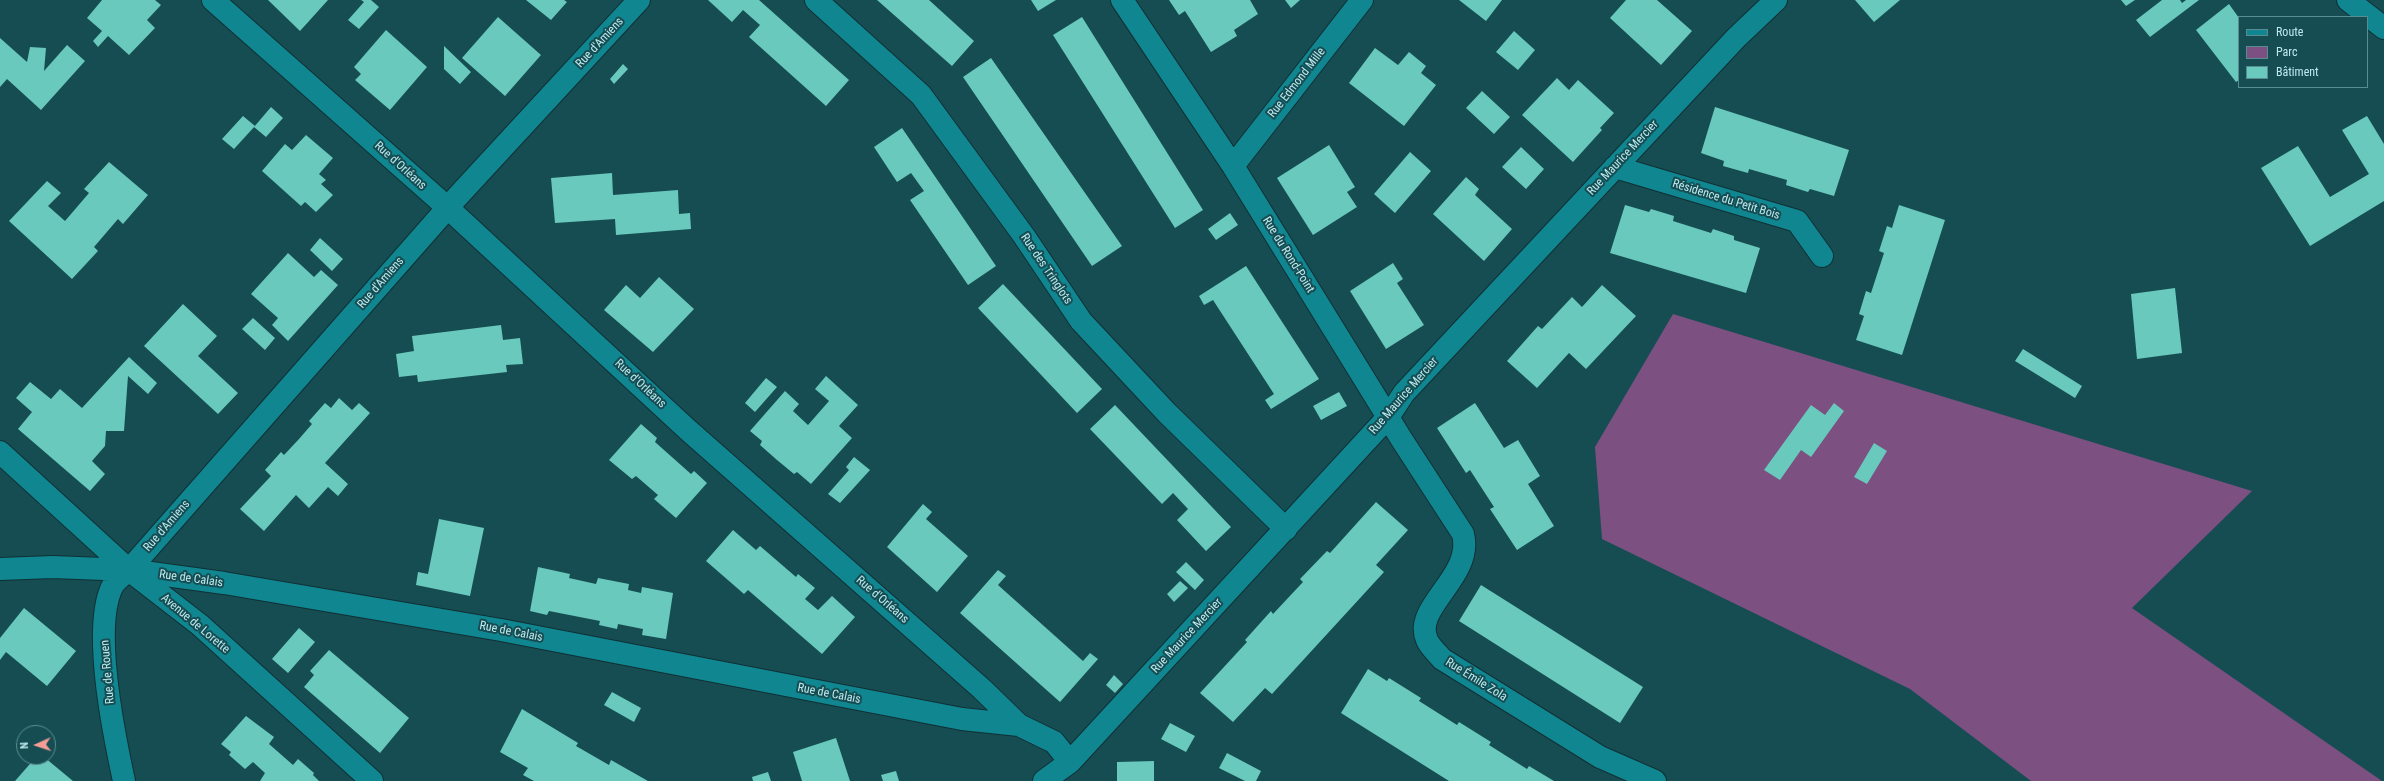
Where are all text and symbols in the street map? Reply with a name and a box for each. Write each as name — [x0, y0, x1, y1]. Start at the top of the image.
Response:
street label: Rue d'Amiens — [573, 15, 627, 71]
legend — [2238, 16, 2368, 88]
text: Route — [2276, 25, 2303, 39]
street label: Rue Edmond Mille — [1265, 45, 1329, 121]
text: Parc — [2276, 45, 2297, 59]
text: Bâtiment — [2276, 65, 2319, 79]
street label: Rue Maurice Mercier — [1585, 118, 1661, 198]
street label: Rue d'Orléans — [371, 139, 429, 193]
street label: Résidence du Petit Bois — [1671, 177, 1781, 223]
street label: Rue du Rond-Point — [1259, 214, 1317, 296]
street label: Rue des Tringlots — [1017, 231, 1075, 307]
street label: Rue d'Amiens — [355, 254, 407, 312]
street label: Rue Maurice Mercier — [1367, 355, 1441, 437]
street label: Rue d'Orléans — [611, 357, 669, 411]
street label: Rue d'Amiens — [141, 497, 193, 555]
street label: Rue de Calais — [158, 567, 224, 591]
street label: Rue d'Orléans — [853, 573, 911, 627]
street label: Avenue de Lorette — [158, 591, 232, 657]
street label: Rue Maurice Mercier — [1149, 596, 1225, 676]
street label: Rue de Calais — [478, 619, 544, 645]
street label: Rue de Rouen — [98, 639, 118, 705]
street label: Rue Émile Zola — [1442, 655, 1510, 705]
street label: Rue de Calais — [796, 681, 862, 707]
north arrow — [16, 725, 56, 765]
text: N — [18, 742, 31, 749]

